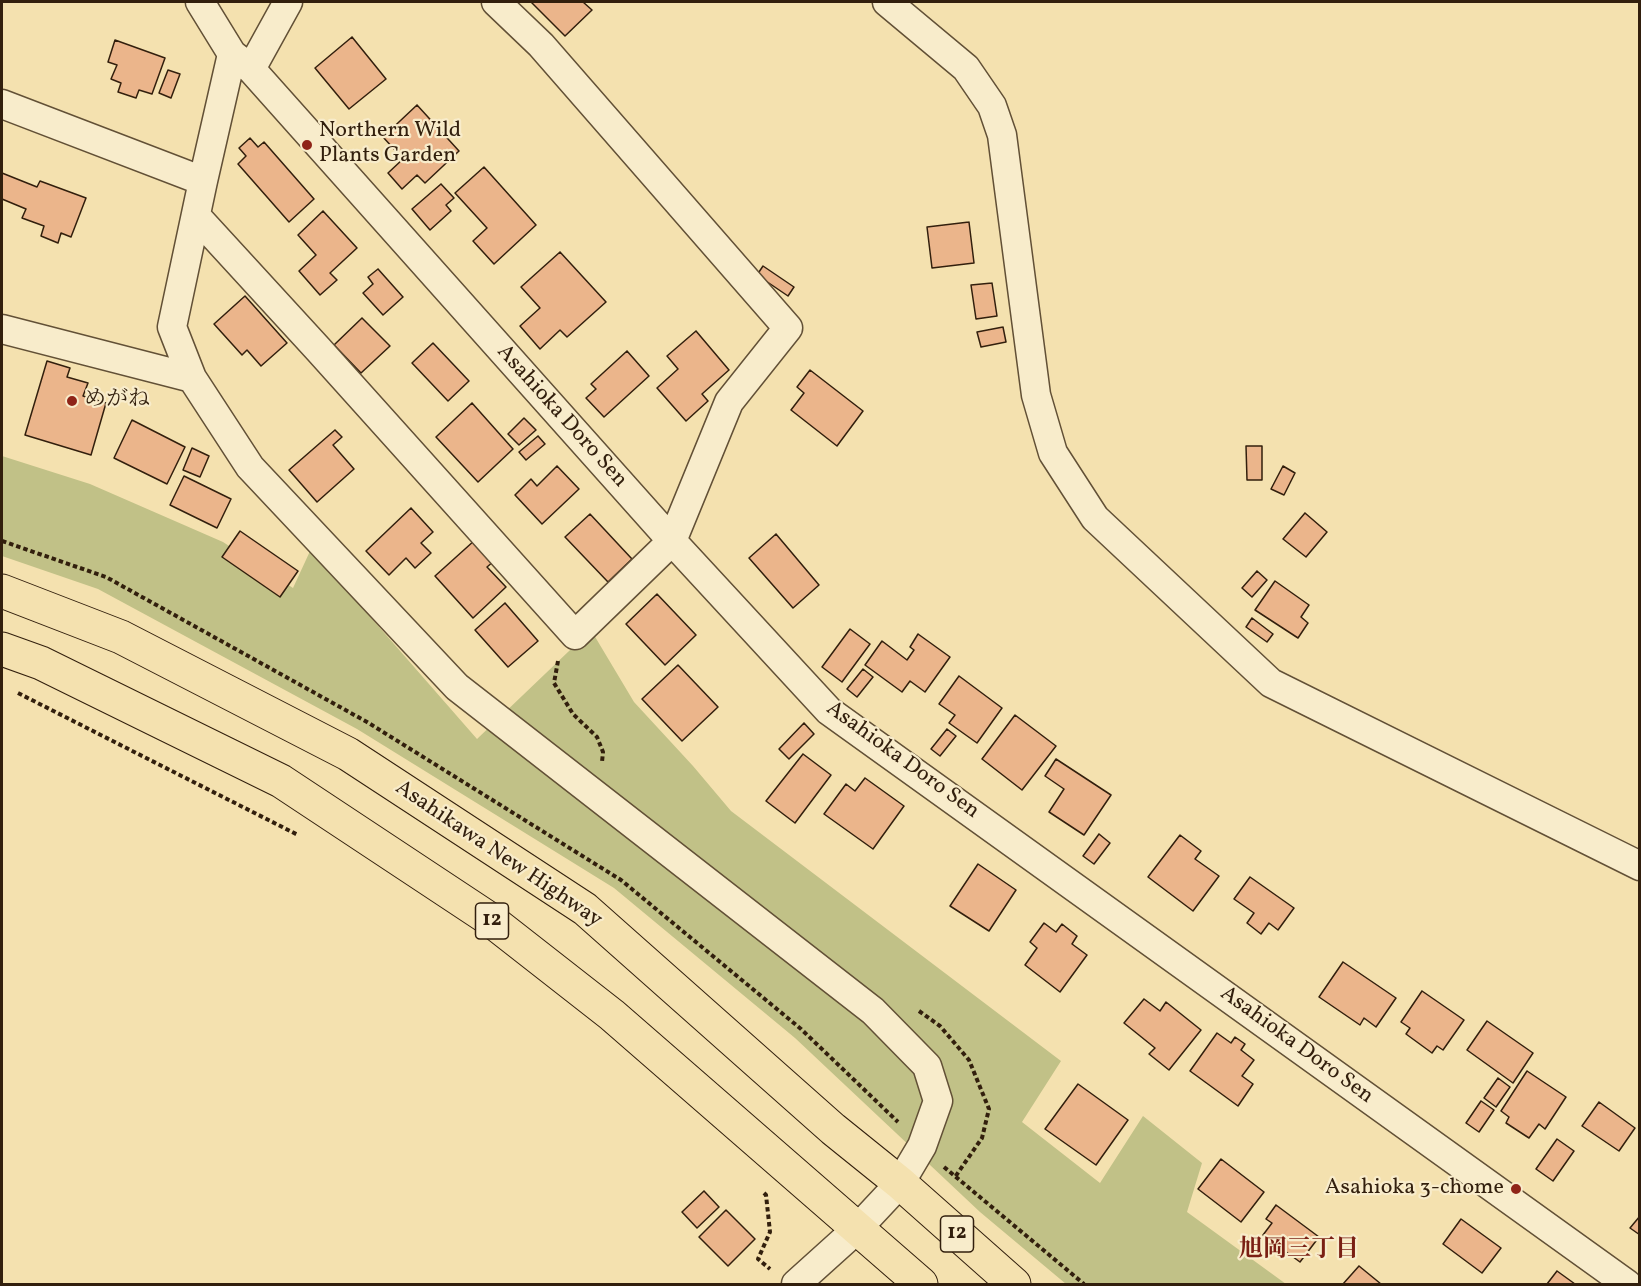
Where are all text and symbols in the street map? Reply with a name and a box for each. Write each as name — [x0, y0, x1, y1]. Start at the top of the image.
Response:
place label: Northern Wild Plants Garden — [319, 119, 461, 170]
marker: Northern Wild Plants Garden — [300, 138, 314, 152]
street label: Asahioka Doro Sen — [490, 340, 632, 494]
place label: めがね — [84, 388, 150, 414]
marker: めがね — [65, 394, 79, 408]
street label: Asahioka Doro Sen — [820, 696, 984, 826]
street label: Asahikawa New Highway — [389, 776, 607, 934]
road number: 12 — [476, 903, 508, 939]
street label: Asahioka Doro Sen — [1214, 981, 1378, 1111]
place label: Asahioka 3-chome — [1325, 1176, 1504, 1202]
marker: Asahioka 3-chome — [1509, 1182, 1523, 1196]
road number: 12 — [940, 1216, 974, 1252]
district label: 旭岡三丁目 — [1239, 1238, 1359, 1266]

